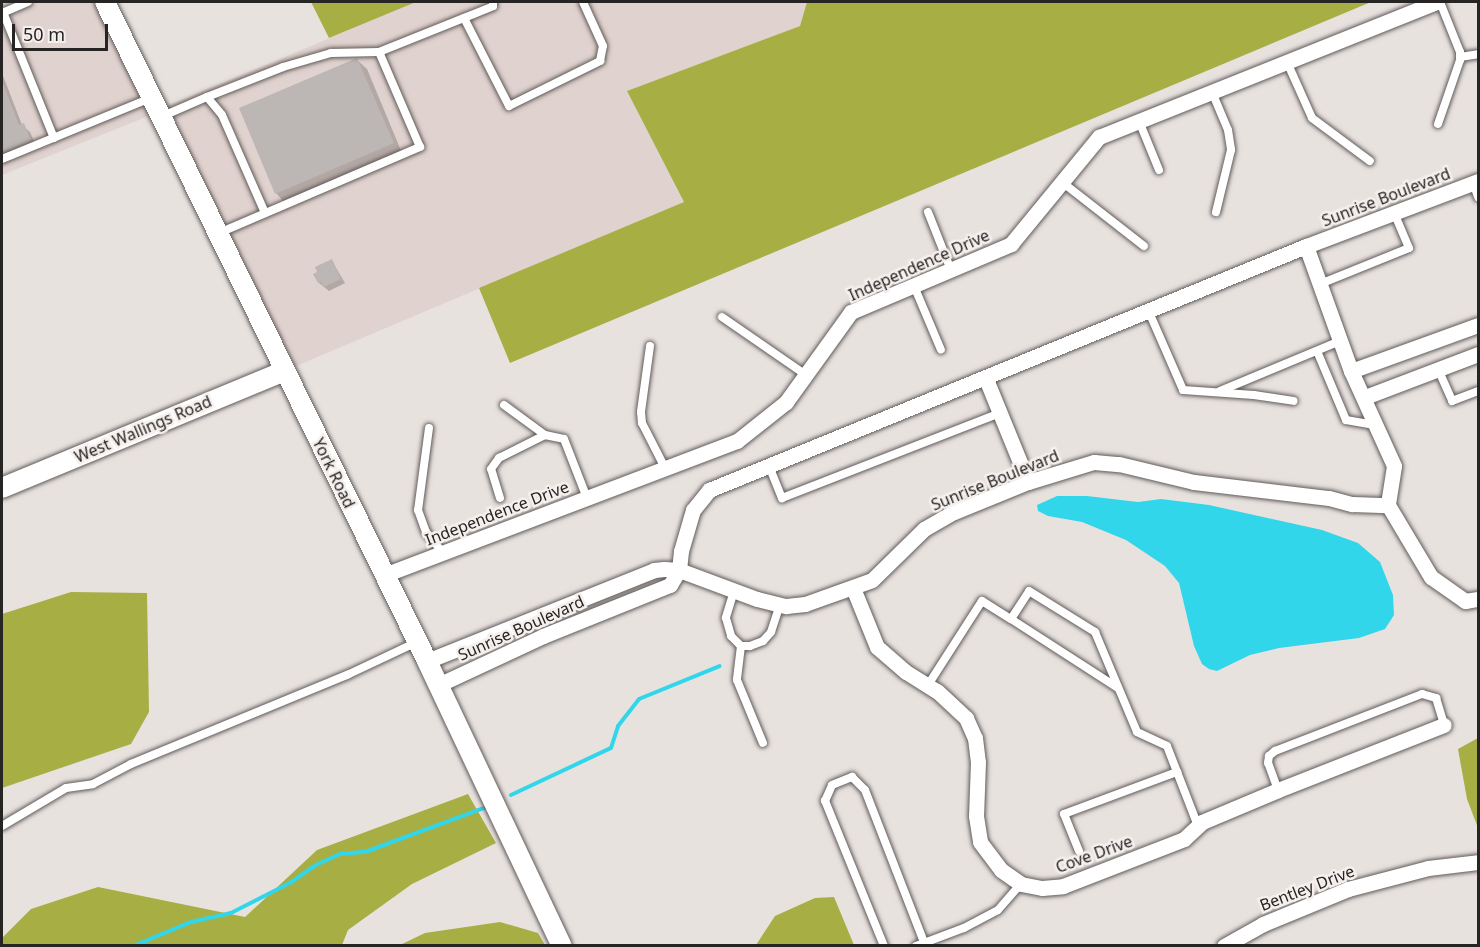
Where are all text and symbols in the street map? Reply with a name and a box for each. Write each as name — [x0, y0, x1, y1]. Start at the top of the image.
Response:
scale bar — [15, 12, 111, 50]
text: 50 m — [23, 22, 65, 46]
street label: Sunrise Boulevard — [1319, 164, 1453, 230]
street label: Independence Drive — [846, 225, 992, 305]
street label: West Wallings Road — [72, 391, 214, 467]
street label: York Road — [309, 435, 359, 511]
street label: Sunrise Boulevard — [928, 446, 1062, 514]
street label: Independence Drive — [423, 477, 571, 549]
street label: Sunrise Boulevard — [455, 592, 587, 664]
street label: Cove Drive — [1053, 831, 1135, 877]
street label: Bentley Drive — [1257, 861, 1357, 915]

